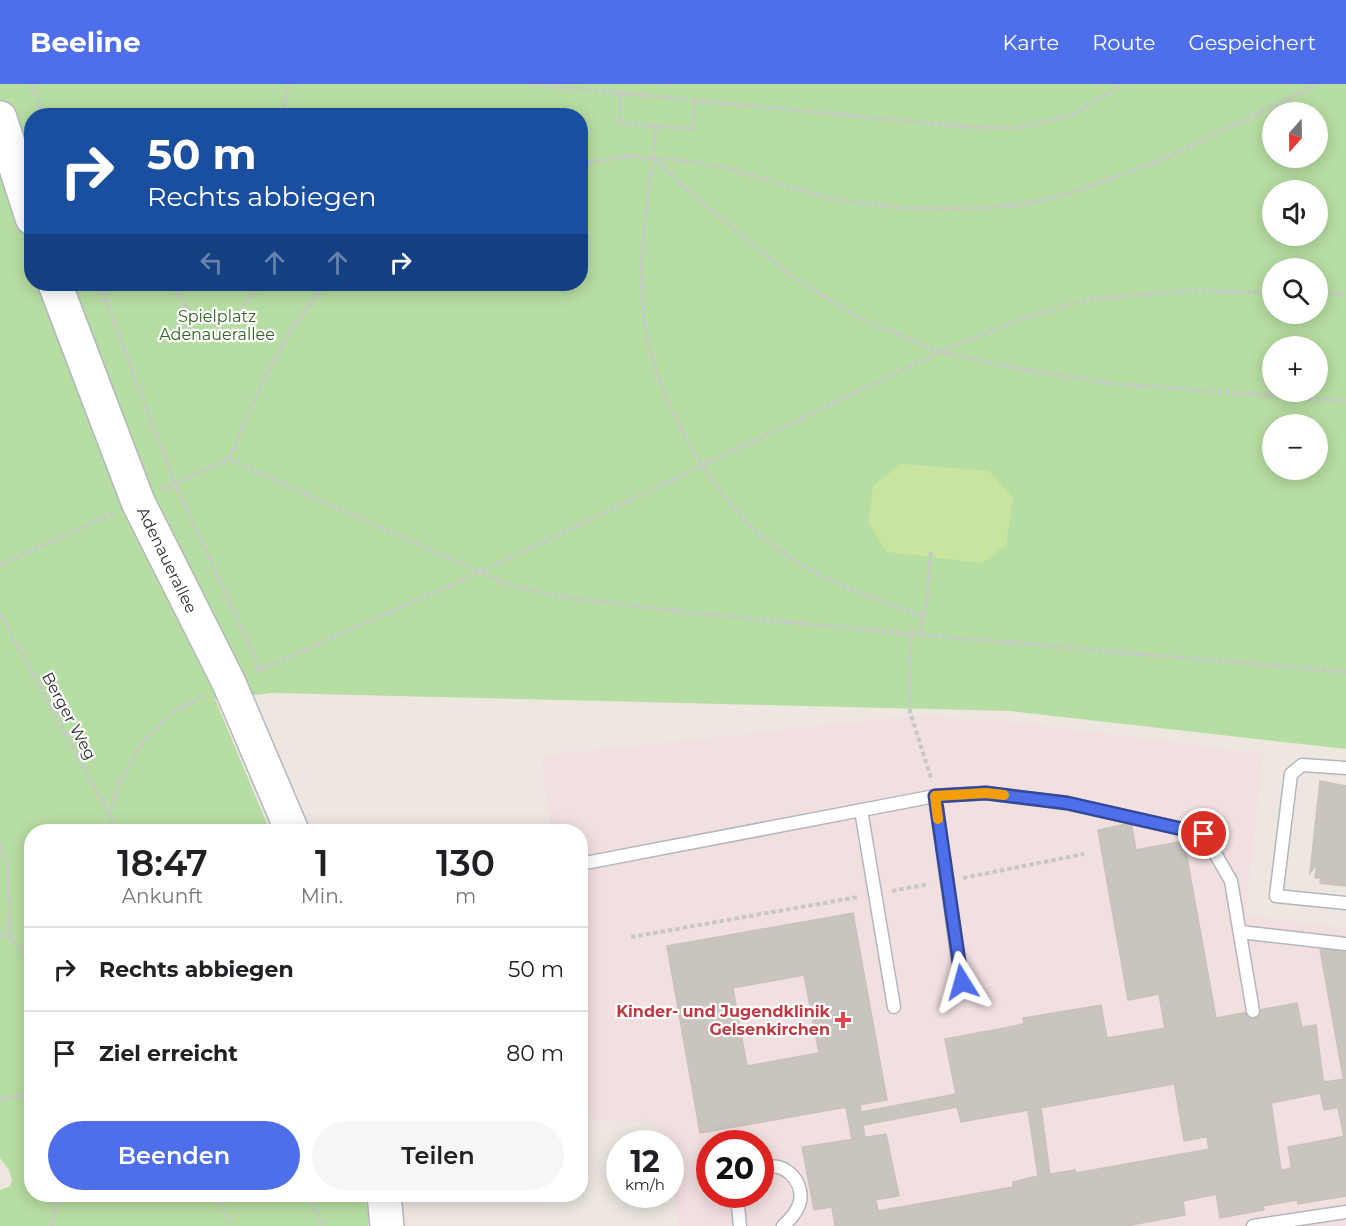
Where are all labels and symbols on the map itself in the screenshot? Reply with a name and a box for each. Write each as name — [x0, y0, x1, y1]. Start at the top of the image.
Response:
north arrow — [1262, 102, 1328, 168]
park label: Spielplatz Adenauerallee — [159, 307, 275, 344]
street label: Adenauerallee — [133, 504, 201, 616]
street label: Berger Weg — [38, 669, 100, 763]
pin — [1178, 808, 1229, 859]
position arrow — [930, 950, 994, 1014]
place label: Kinder- und Jugendklinik Gelsenkirchen — [616, 1002, 831, 1039]
marker: Kinder- und Jugendklinik Gelsenkirchen — [834, 1011, 852, 1029]
speed limit sign: 20 — [696, 1130, 774, 1208]

